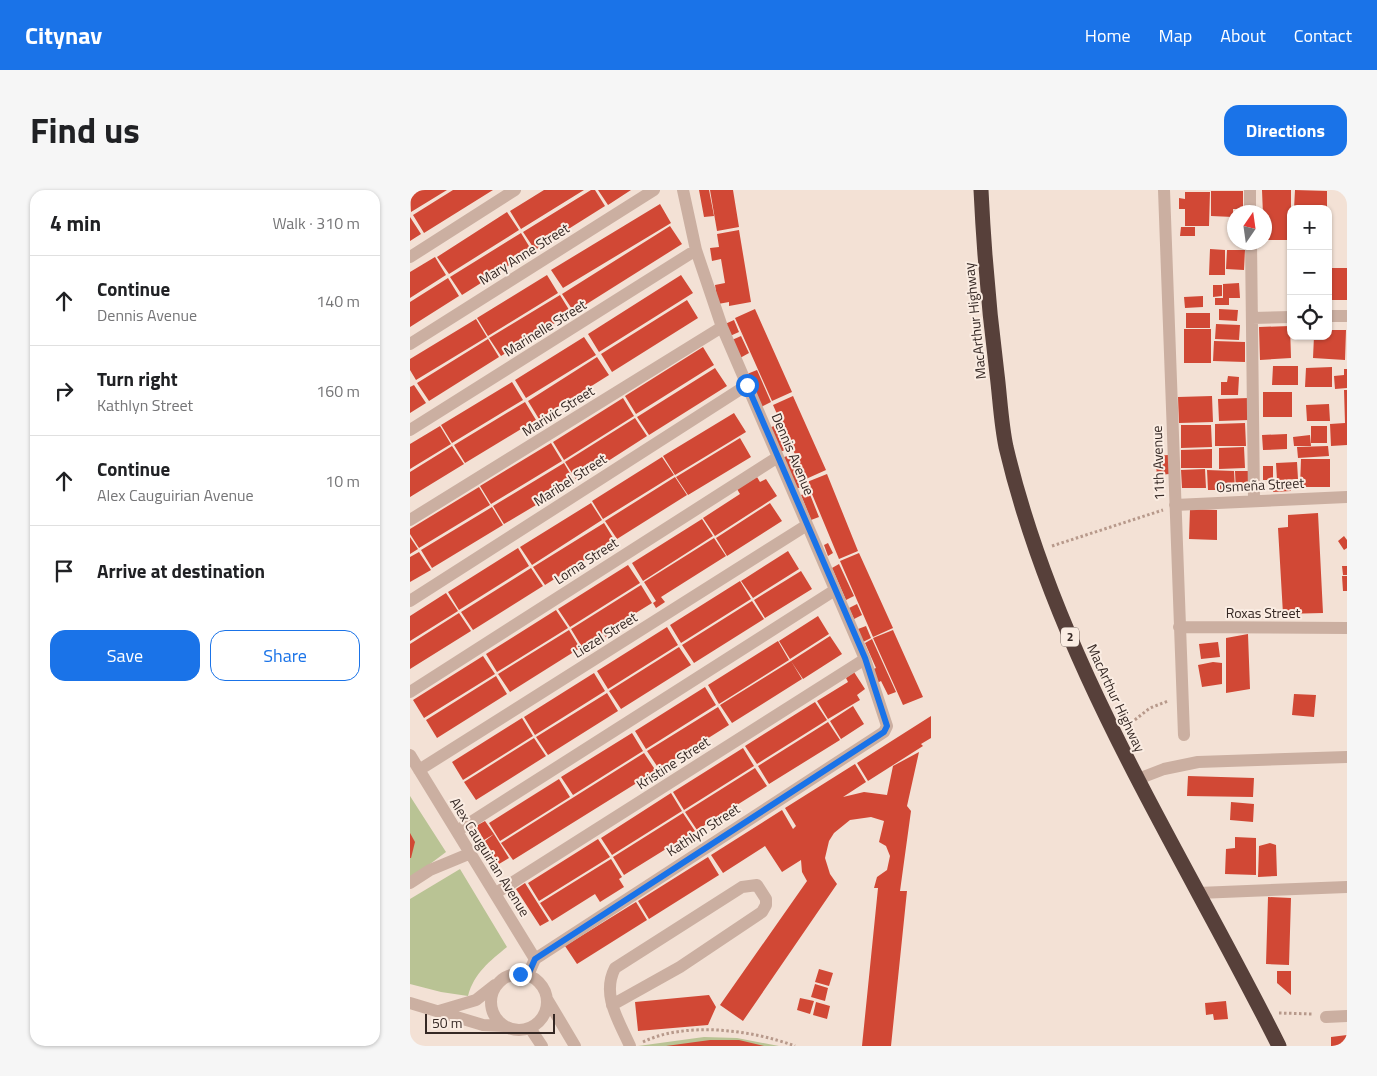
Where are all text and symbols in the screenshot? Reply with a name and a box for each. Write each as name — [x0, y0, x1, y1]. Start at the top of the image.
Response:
text: Citynav — [25, 17, 102, 53]
text: Home — [1085, 22, 1131, 49]
text: Map — [1159, 22, 1192, 49]
text: About — [1220, 22, 1266, 49]
text: Contact — [1294, 22, 1352, 49]
text: Find us — [30, 103, 140, 157]
button: Directions — [1224, 105, 1347, 156]
north arrow — [1227, 205, 1272, 250]
map controls — [1287, 205, 1332, 340]
button: + — [1287, 205, 1332, 250]
text: 4 min — [50, 207, 101, 239]
text: Walk · 310 m — [272, 211, 360, 235]
street label: Mary Anne Street — [474, 217, 573, 290]
button: − — [1287, 250, 1332, 295]
street label: MacArthur Highway — [958, 261, 991, 380]
text: Continue — [97, 274, 170, 303]
icon: ahead — [50, 287, 78, 315]
text: 140 m — [316, 289, 360, 313]
street label: Marinelle Street — [499, 294, 590, 361]
button: locate — [1287, 295, 1332, 340]
text: Dennis Avenue — [97, 303, 197, 327]
text: Turn right — [97, 364, 178, 393]
route start — [736, 374, 759, 397]
icon: right — [50, 377, 78, 405]
text: 160 m — [316, 379, 360, 403]
street label: Marivic Street — [518, 380, 598, 441]
text: Kathlyn Street — [97, 393, 193, 417]
street label: Dennis Avenue — [767, 409, 820, 498]
street label: 11th Avenue — [1146, 425, 1169, 501]
street label: Maribel Street — [529, 448, 611, 511]
text: Continue — [97, 454, 170, 483]
icon: ahead — [50, 467, 78, 495]
text: 10 m — [325, 469, 360, 493]
street label: Osmeña Street — [1215, 472, 1305, 497]
text: Alex Cauguirian Avenue — [97, 483, 254, 507]
street label: Lorna Street — [550, 532, 622, 589]
text: Arrive at destination — [97, 556, 265, 585]
icon: arrive — [50, 557, 78, 585]
street label: Roxas Street — [1226, 602, 1300, 623]
street label: Liezel Street — [568, 606, 641, 663]
road number: 2 — [1061, 628, 1079, 647]
button: Save — [50, 630, 200, 681]
button: Share — [210, 630, 360, 681]
street label: MacArthur Highway — [1082, 640, 1151, 756]
street label: Kristine Street — [632, 731, 714, 794]
street label: Alex Cauguirian Avenue — [445, 793, 536, 920]
street label: Kathlyn Street — [662, 798, 744, 861]
route end — [509, 963, 532, 986]
scale bar — [425, 1011, 555, 1034]
text: 50 m — [432, 1012, 462, 1033]

